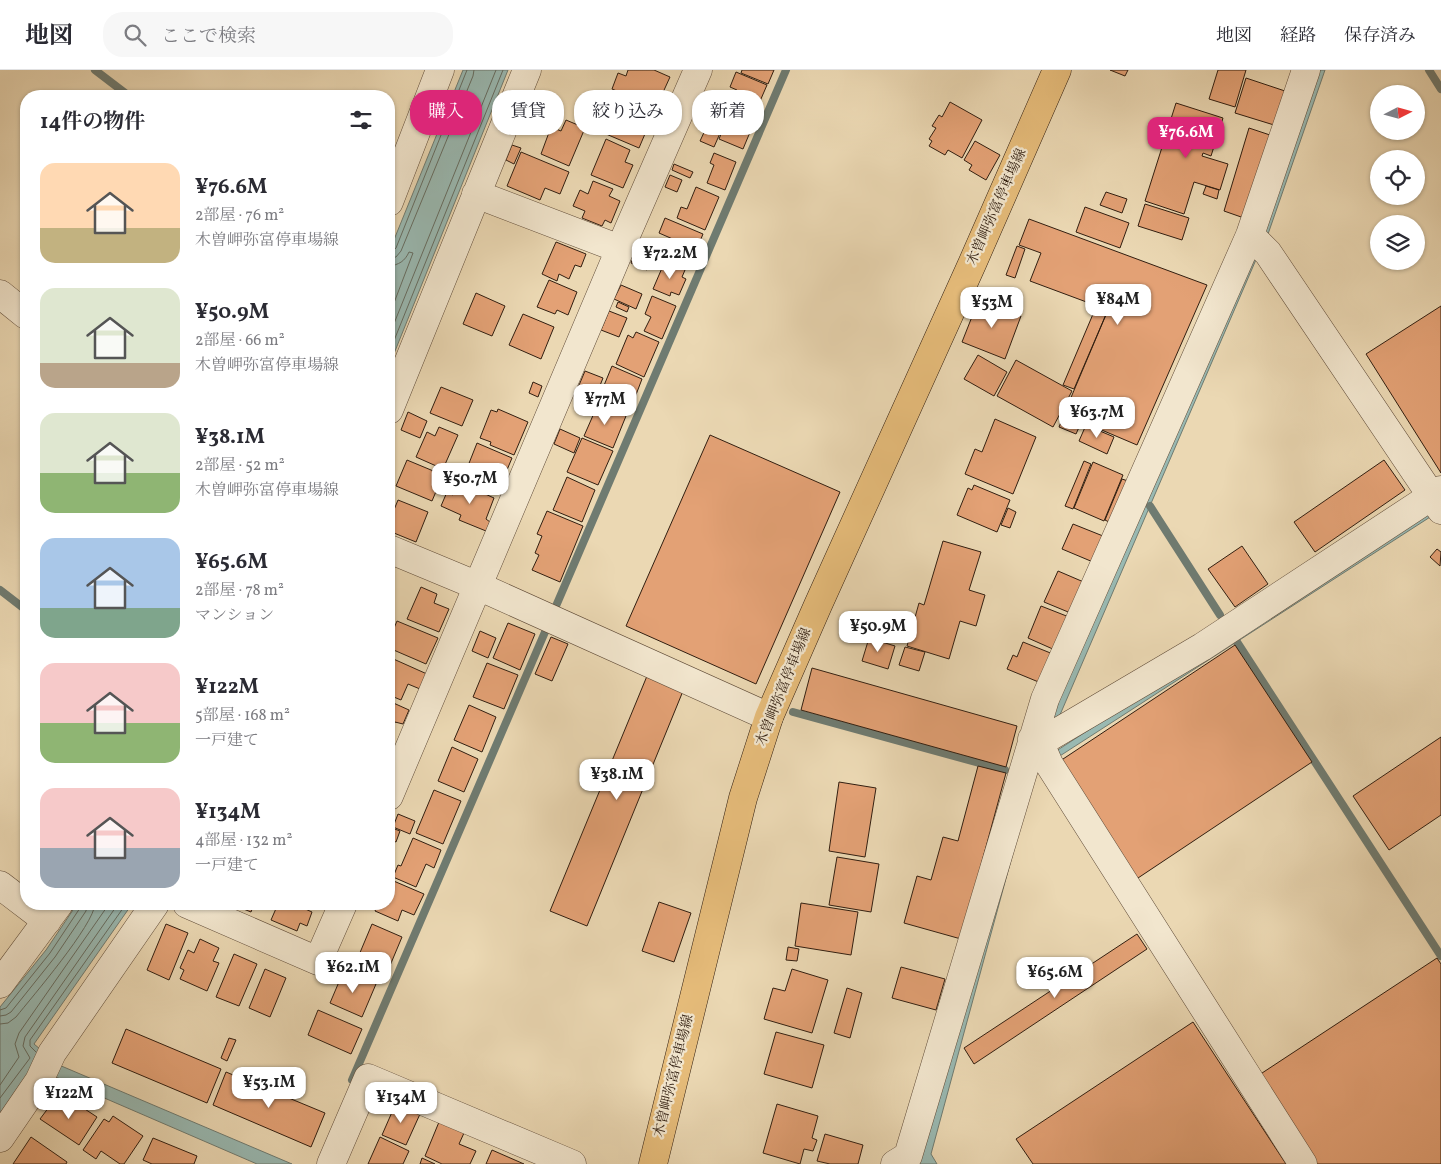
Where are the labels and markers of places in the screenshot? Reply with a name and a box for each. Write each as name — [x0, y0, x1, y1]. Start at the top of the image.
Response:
pin: ¥76.6M — [1145, 116, 1227, 159]
pin: ¥72.2M — [629, 238, 711, 280]
pin: ¥84M — [1088, 284, 1148, 326]
pin: ¥53M — [962, 286, 1022, 329]
pin: ¥77M — [575, 384, 635, 426]
pin: ¥63.7M — [1056, 396, 1138, 439]
pin: ¥50.7M — [429, 462, 511, 505]
pin: ¥50.9M — [837, 610, 919, 653]
pin: ¥38.1M — [576, 758, 658, 801]
pin: ¥62.1M — [312, 952, 394, 994]
pin: ¥65.6M — [1014, 956, 1096, 999]
pin: ¥53.1M — [228, 1066, 310, 1109]
pin: ¥122M — [34, 1078, 104, 1120]
pin: ¥134M — [366, 1082, 436, 1124]

